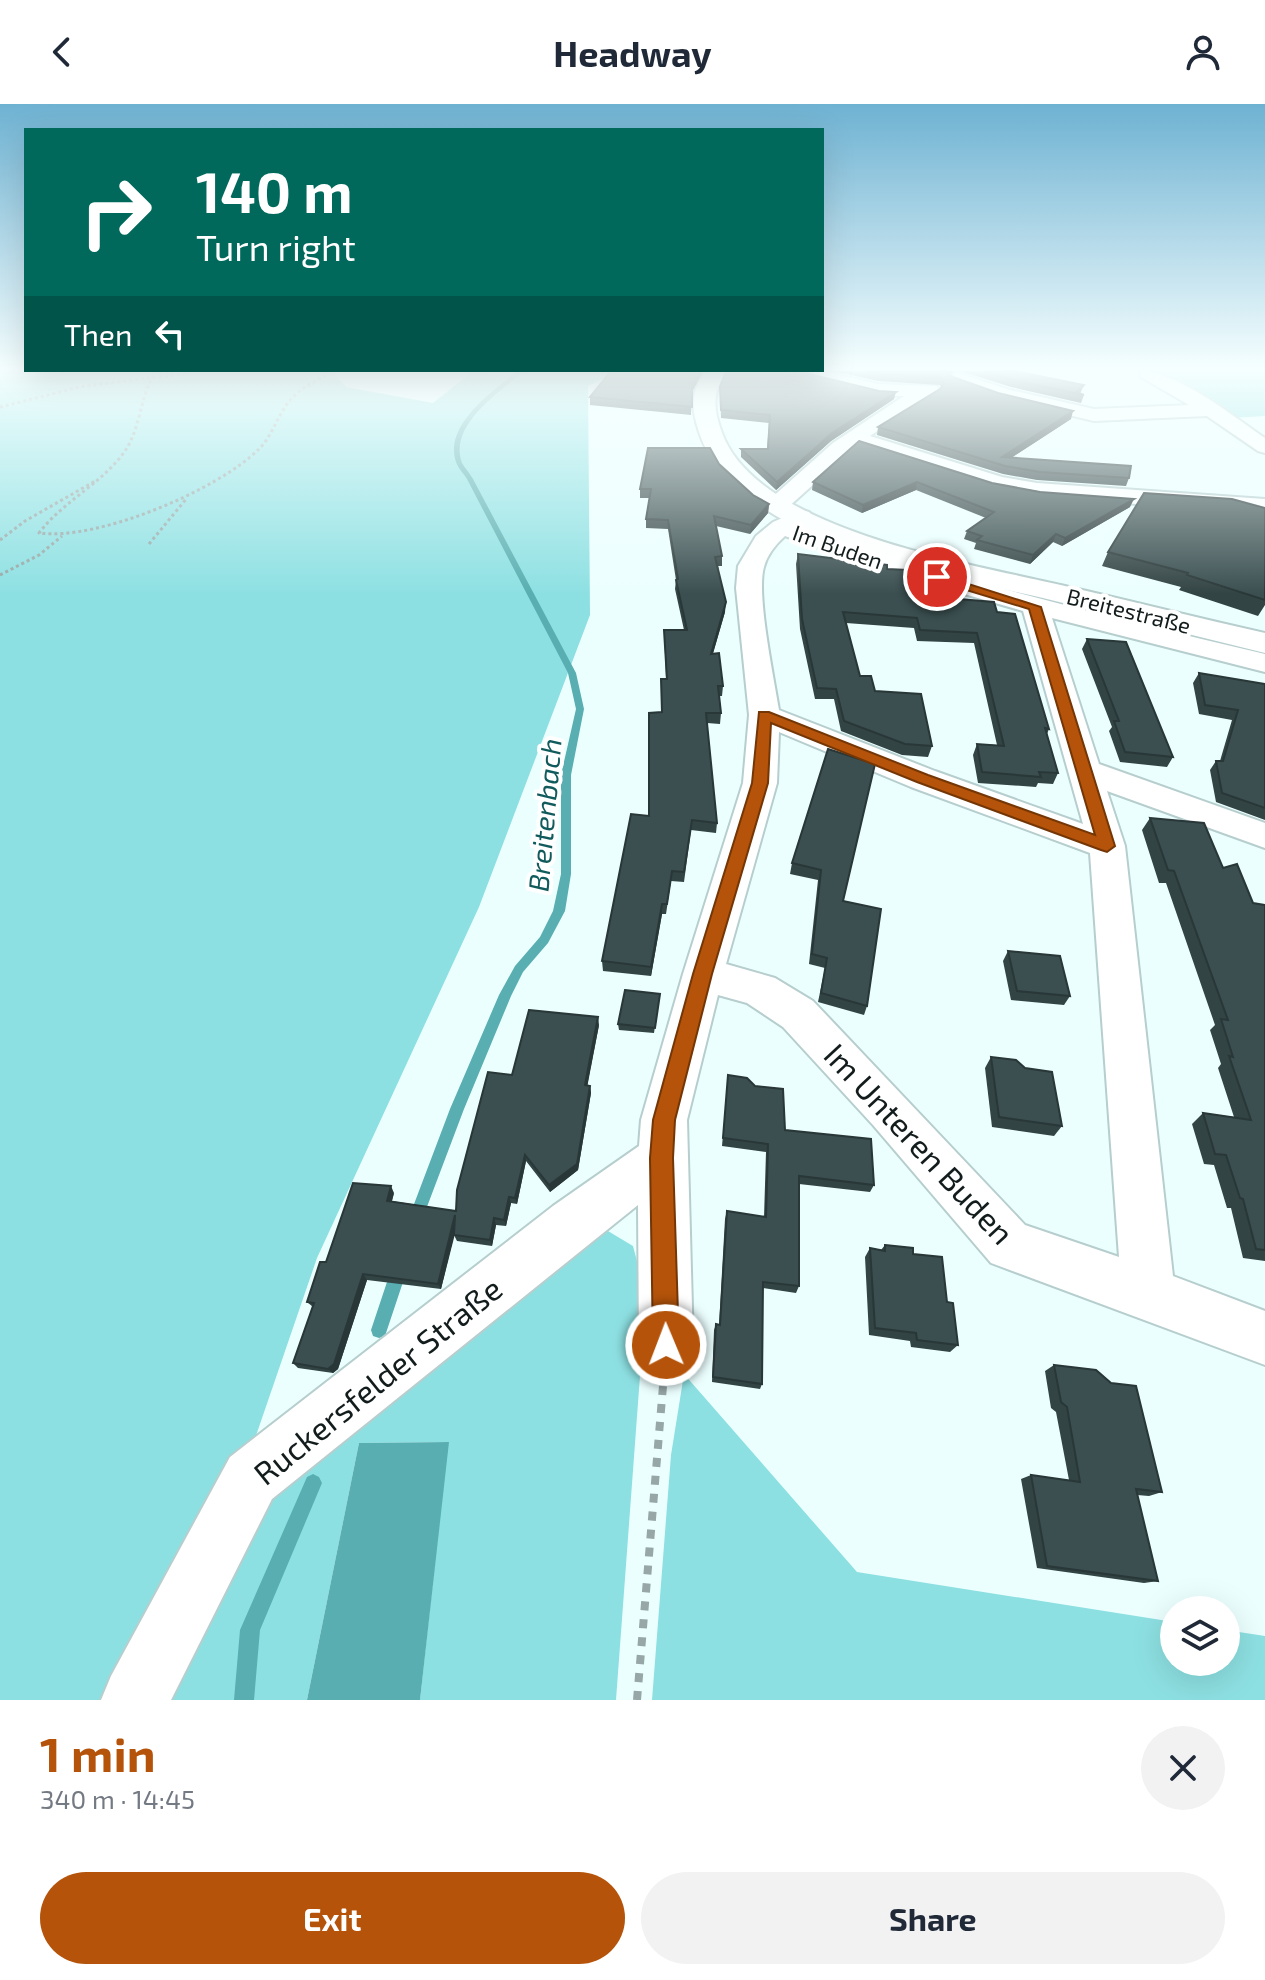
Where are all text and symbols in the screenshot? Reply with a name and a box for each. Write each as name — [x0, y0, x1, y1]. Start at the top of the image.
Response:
icon: back — [40, 30, 84, 74]
icon: person — [1181, 30, 1225, 74]
text: Headway — [553, 31, 712, 74]
text: 140 m — [196, 157, 353, 224]
icon: right — [64, 160, 168, 264]
text: Turn right — [196, 225, 356, 268]
icon: left — [148, 312, 192, 356]
text: Then — [64, 316, 132, 352]
street label: Im Buden — [790, 519, 886, 573]
pin — [903, 543, 971, 611]
icon: arrive — [915, 555, 959, 599]
street label: Breitestraße — [1064, 582, 1194, 638]
water label: Breitenbach — [520, 737, 568, 893]
street label: Im Unteren Buden — [817, 1035, 1023, 1251]
street label: Ruckersfelder Straße — [245, 1268, 509, 1492]
position arrow — [624, 1303, 708, 1387]
map controls — [1160, 1596, 1240, 1676]
button: layers — [1160, 1596, 1240, 1676]
text: 1 min — [40, 1724, 156, 1782]
button: close — [1141, 1726, 1225, 1810]
text: 340 m · 14:45 — [40, 1783, 195, 1814]
button: Exit — [40, 1872, 625, 1964]
button: Share — [641, 1872, 1225, 1964]

